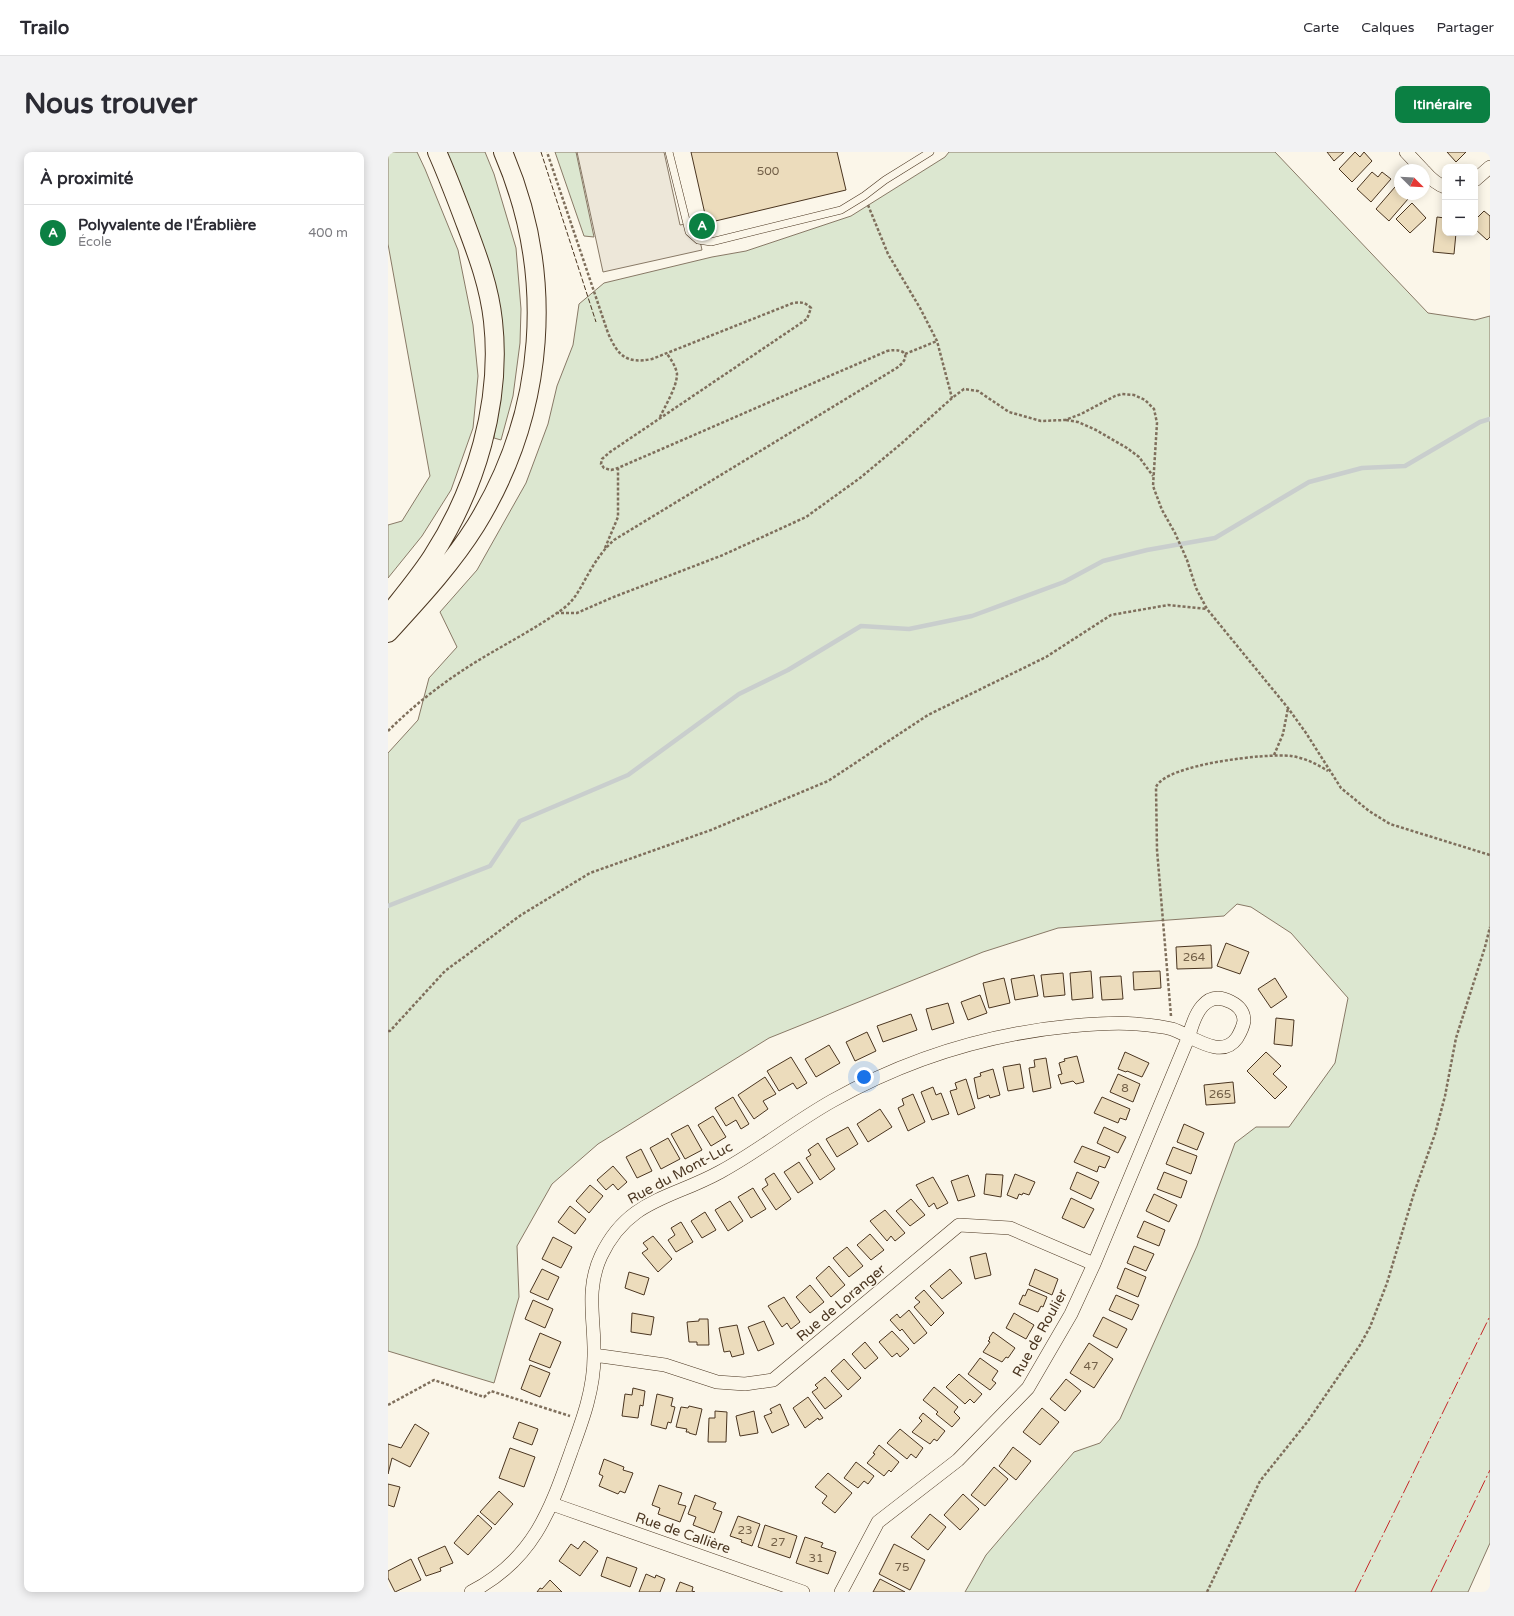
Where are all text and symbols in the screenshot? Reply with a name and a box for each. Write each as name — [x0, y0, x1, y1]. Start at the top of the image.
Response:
text: Trailo — [20, 17, 69, 39]
text: Carte — [1303, 19, 1339, 36]
text: Calques — [1361, 19, 1414, 36]
text: Partager — [1436, 19, 1494, 36]
button: Itinéraire — [1395, 86, 1490, 123]
text: Nous trouver — [24, 87, 197, 121]
house number: 500 — [757, 164, 780, 178]
north arrow — [1394, 164, 1430, 200]
map controls — [1442, 164, 1478, 236]
button: + — [1442, 164, 1478, 200]
text: À proximité — [40, 168, 133, 189]
button: − — [1442, 200, 1478, 236]
pin: A — [689, 211, 715, 241]
text: Polyvalente de l'Érablière — [78, 216, 256, 234]
text: A — [48, 225, 58, 241]
text: 400 m — [308, 225, 348, 241]
text: École — [78, 234, 112, 250]
house number: 264 — [1183, 950, 1206, 964]
your location — [854, 1067, 874, 1087]
house number: 8 — [1121, 1081, 1129, 1095]
house number: 265 — [1209, 1087, 1231, 1101]
street label: Rue du Mont-Luc — [625, 1138, 735, 1208]
street label: Rue de Loranger — [793, 1260, 889, 1345]
street label: Rue de Roulier — [1009, 1286, 1071, 1380]
house number: 47 — [1083, 1359, 1099, 1373]
street label: Rue de Callière — [633, 1509, 733, 1557]
house number: 23 — [737, 1523, 753, 1537]
house number: 27 — [770, 1535, 786, 1549]
house number: 31 — [808, 1551, 824, 1565]
house number: 75 — [894, 1560, 910, 1574]

